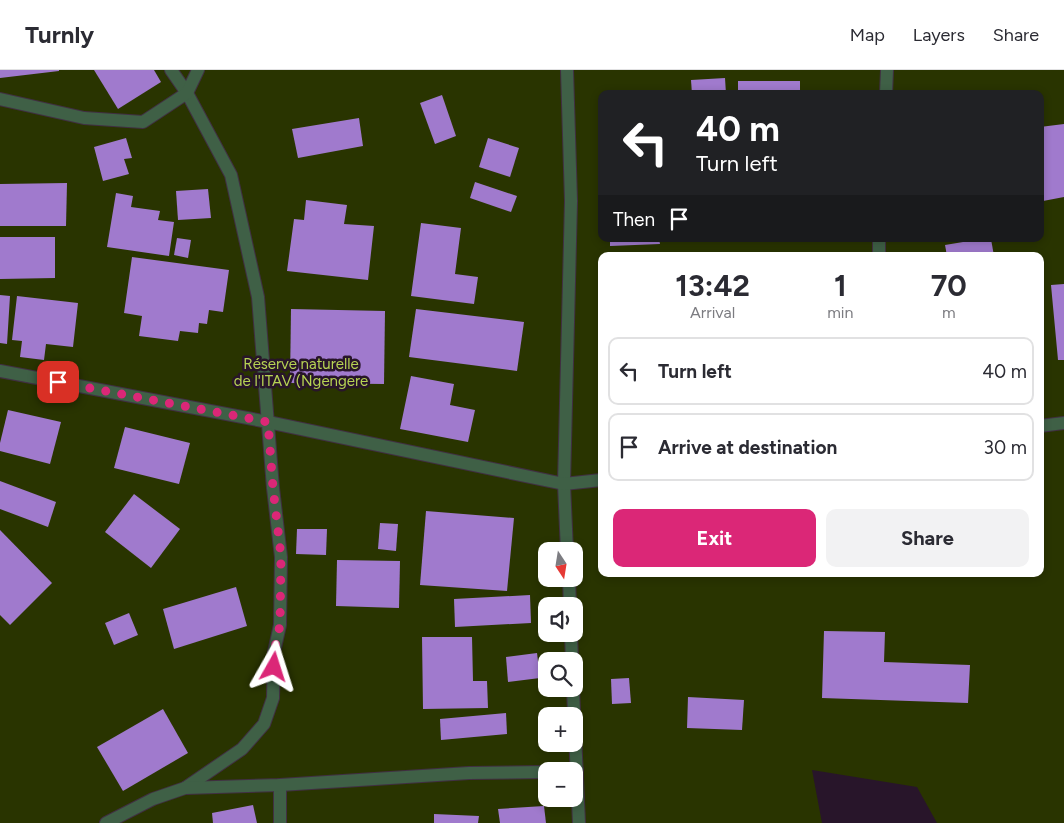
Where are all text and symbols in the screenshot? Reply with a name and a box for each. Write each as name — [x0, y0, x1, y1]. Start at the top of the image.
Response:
text: Turnly — [25, 20, 94, 49]
text: Map — [850, 24, 885, 46]
text: Layers — [913, 24, 965, 46]
text: Share — [993, 24, 1039, 46]
text: 40 m — [696, 108, 780, 150]
icon: left — [613, 110, 678, 175]
text: Turn left — [696, 150, 778, 177]
icon: arrive — [665, 205, 693, 233]
text: Then — [613, 208, 655, 231]
text: 13:42 — [675, 267, 750, 304]
text: 1 — [834, 267, 847, 304]
text: 70 — [931, 267, 967, 304]
text: Arrival — [690, 303, 735, 322]
text: min — [827, 303, 853, 322]
text: m — [942, 303, 956, 322]
park label: Réserve naturelle de l'ITAV (Ngengere — [234, 355, 368, 390]
icon: left — [615, 357, 643, 385]
text: Turn left — [658, 360, 732, 383]
text: 40 m — [982, 360, 1027, 383]
pin — [37, 361, 79, 403]
icon: arrive — [44, 368, 72, 396]
icon: arrive — [615, 433, 643, 461]
text: Arrive at destination — [658, 436, 837, 459]
text: 30 m — [984, 436, 1027, 459]
button: Exit — [613, 509, 816, 567]
button: Share — [826, 509, 1029, 567]
north arrow — [538, 542, 582, 588]
map controls — [538, 542, 583, 807]
button: sound — [538, 597, 583, 642]
position arrow — [247, 640, 299, 692]
button: search — [538, 652, 583, 697]
button: + — [538, 707, 583, 752]
button: − — [538, 762, 583, 807]

